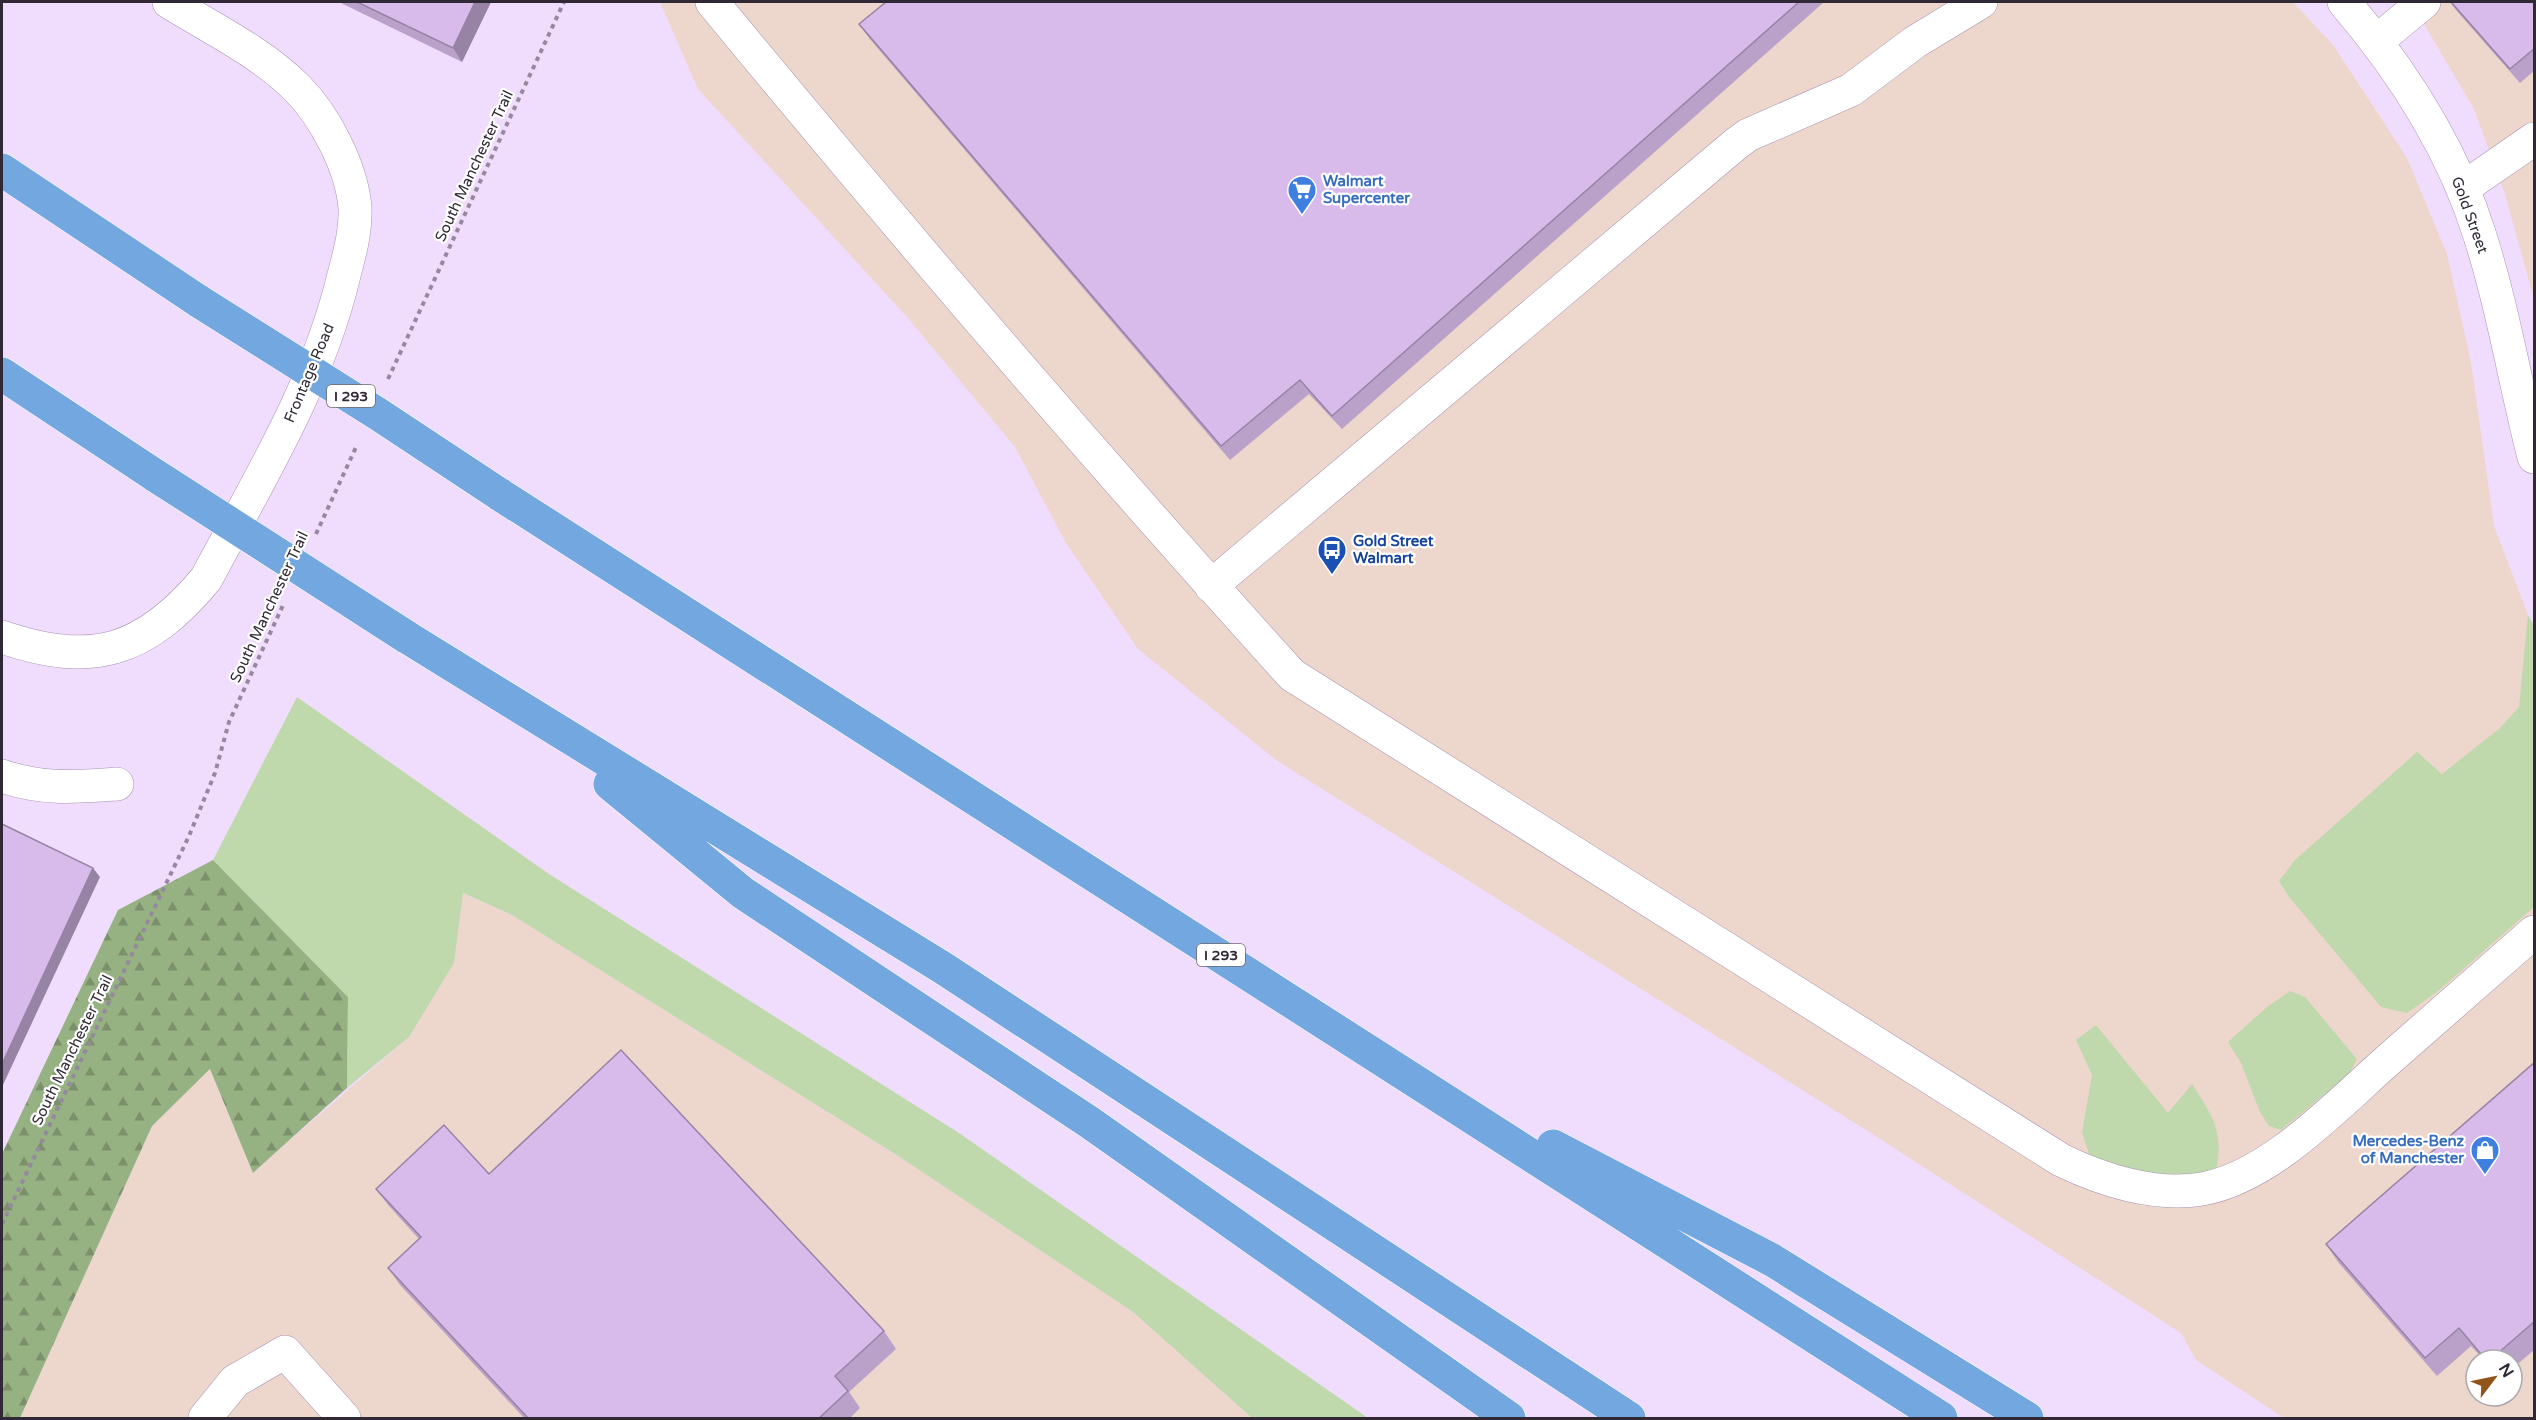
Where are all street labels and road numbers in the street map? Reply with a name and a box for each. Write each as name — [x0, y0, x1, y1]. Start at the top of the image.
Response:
street label: South Manchester Trail — [431, 88, 517, 244]
street label: Gold Street — [2448, 174, 2492, 256]
street label: Frontage Road — [280, 321, 338, 425]
road number: I 293 — [327, 385, 375, 407]
street label: South Manchester Trail — [226, 529, 312, 685]
road number: I 293 — [1197, 944, 1245, 966]
street label: South Manchester Trail — [28, 972, 116, 1128]

